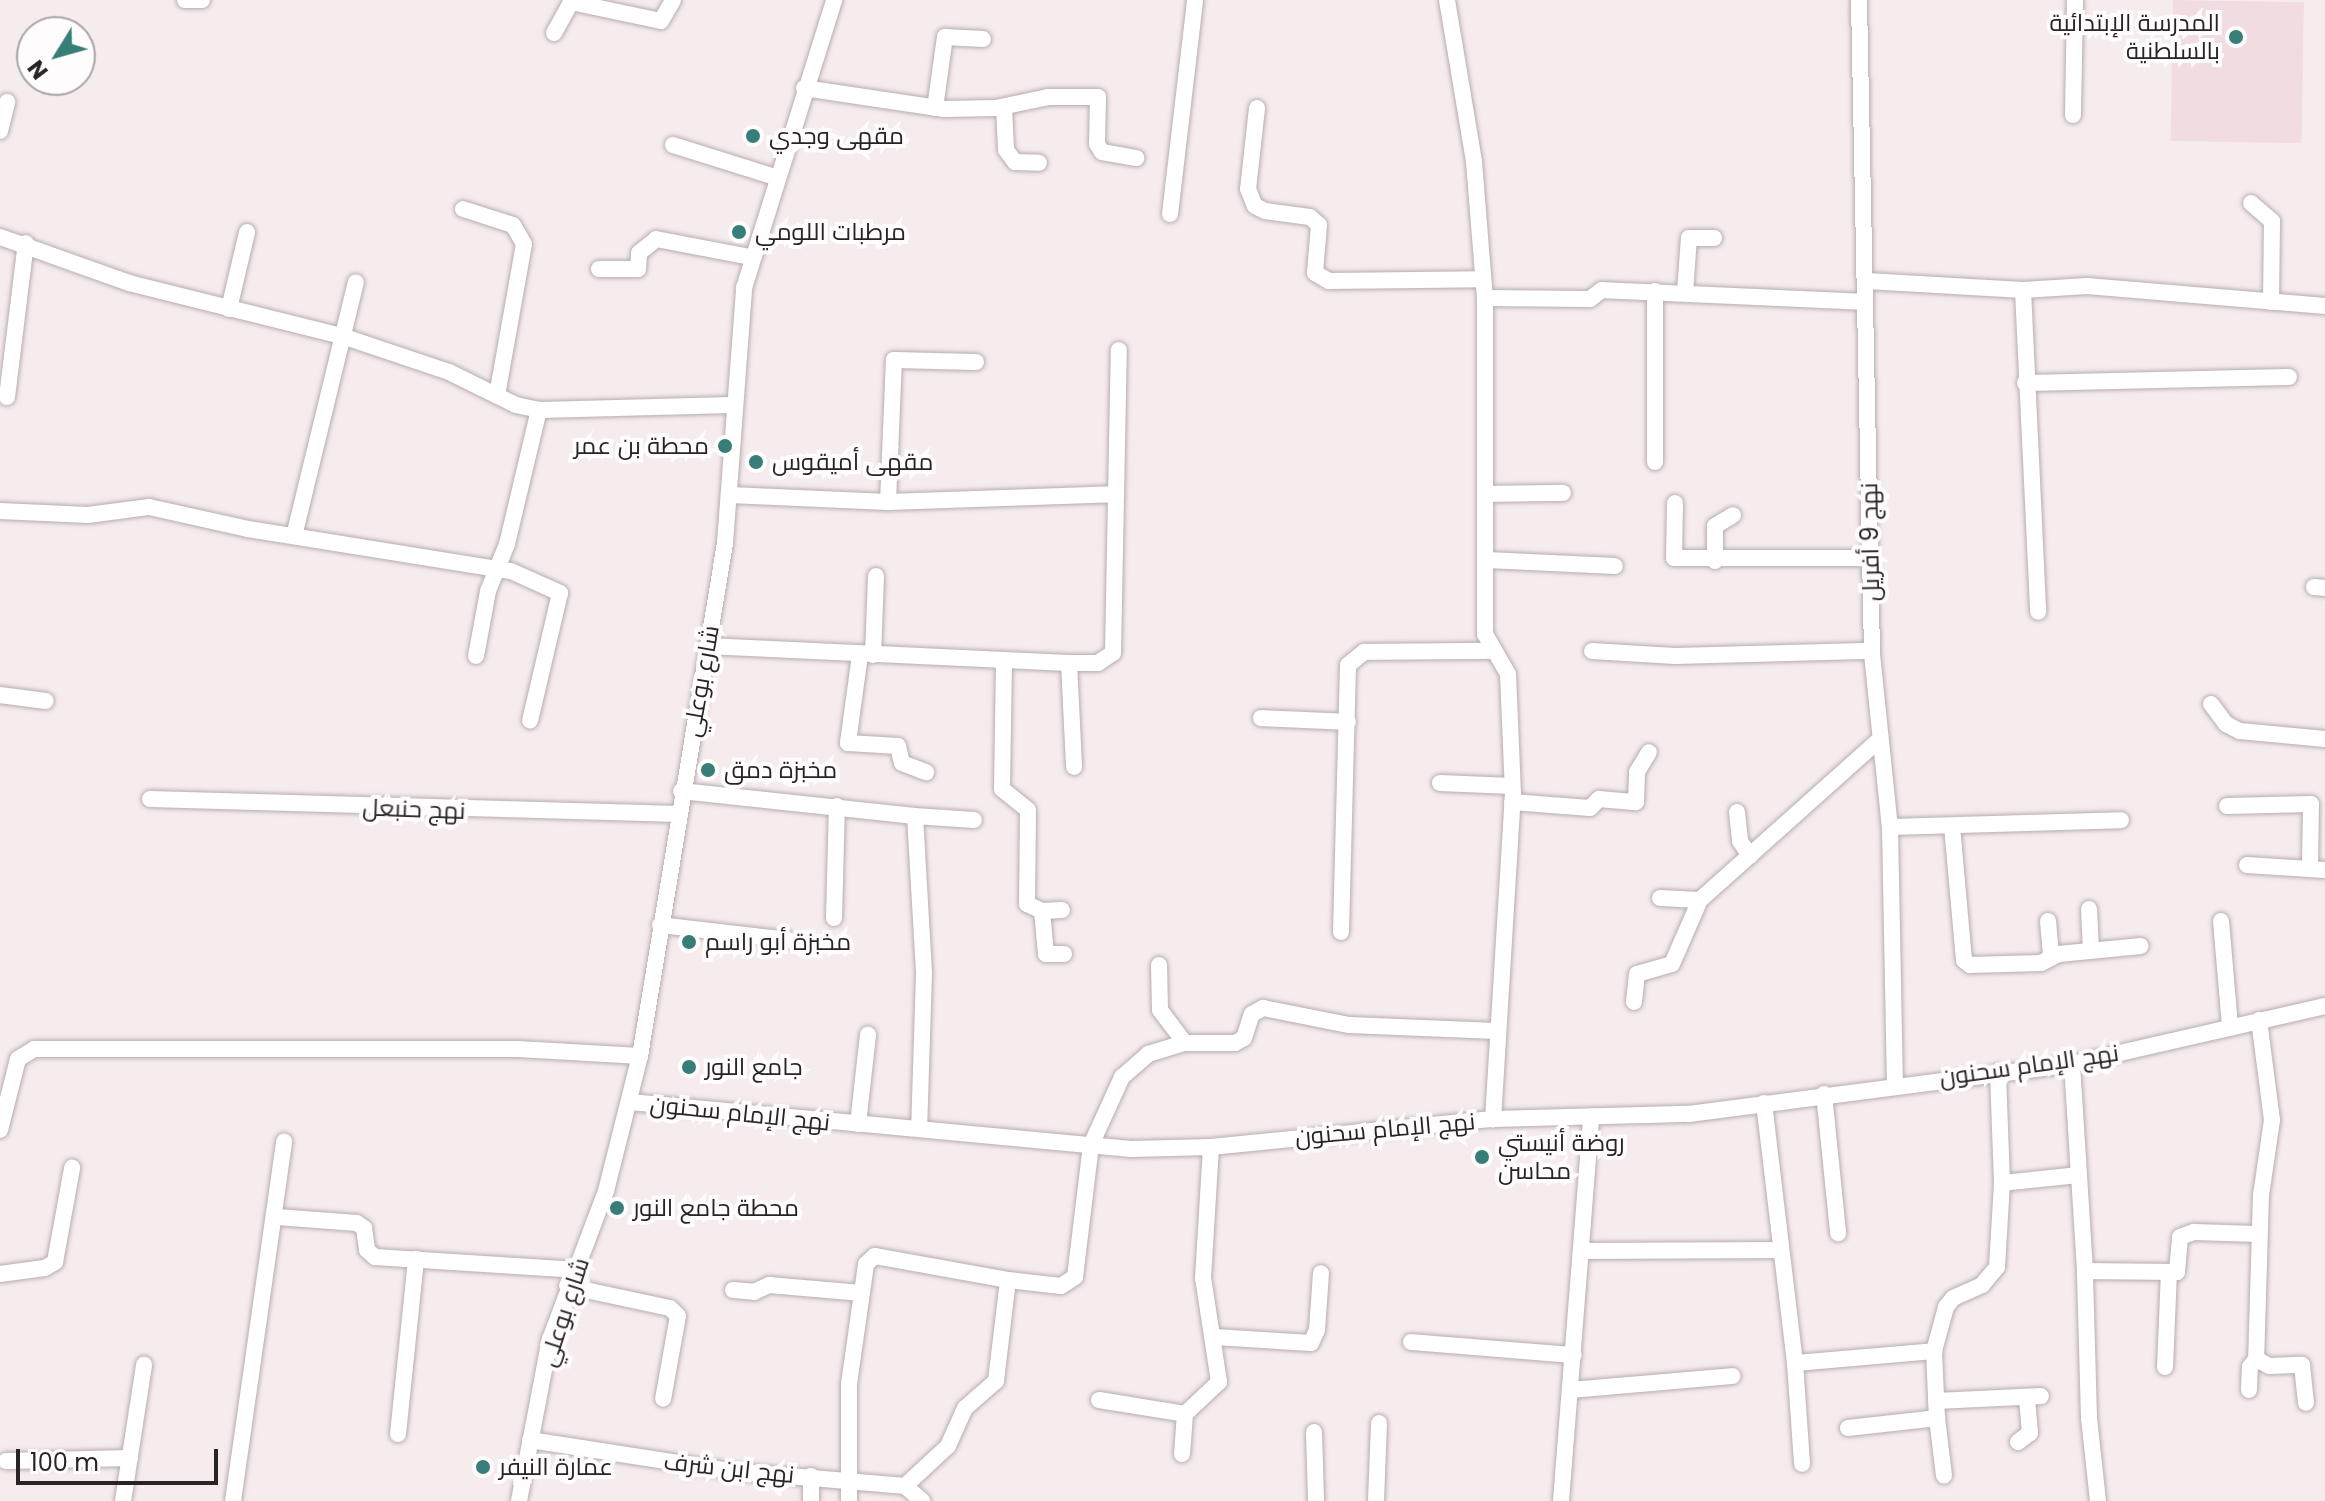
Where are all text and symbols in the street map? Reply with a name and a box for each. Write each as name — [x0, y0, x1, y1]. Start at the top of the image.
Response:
place label: المدرسة الإبتدائية بالسلطنية — [2049, 9, 2220, 65]
north arrow — [16, 16, 96, 96]
marker: المدرسة الإبتدائية بالسلطنية — [2227, 28, 2245, 46]
text: N — [21, 54, 55, 85]
place label: مقهى وجدي — [769, 122, 904, 150]
marker: مقهى وجدي — [744, 127, 762, 145]
place label: مرطبات اللومي — [755, 218, 906, 246]
marker: مرطبات اللومي — [730, 223, 748, 241]
place label: محطة بن عمر — [574, 432, 709, 460]
marker: محطة بن عمر — [716, 437, 734, 455]
place label: مقهى أميقوس — [772, 448, 933, 476]
marker: مقهى أميقوس — [747, 453, 765, 471]
street label: نهج 9 أفريل — [1855, 482, 1885, 602]
street label: شارع بوعلي — [677, 623, 725, 739]
place label: مخبزة دمق — [724, 756, 837, 784]
marker: مخبزة دمق — [699, 761, 717, 779]
street label: نهج حنبعل — [362, 793, 466, 825]
place label: مخبزة أبو راسم — [705, 928, 851, 956]
marker: مخبزة أبو راسم — [680, 933, 698, 951]
street label: نهج الإمام سحنون — [1937, 1038, 2121, 1092]
place label: جامع النور — [705, 1053, 803, 1081]
marker: جامع النور — [680, 1058, 698, 1076]
street label: نهج الإمام سحنون — [649, 1089, 831, 1137]
street label: نهج الإمام سحنون — [1294, 1107, 1476, 1151]
place label: روضة أنيستي محاسن — [1498, 1129, 1625, 1185]
marker: روضة أنيستي محاسن — [1473, 1148, 1491, 1166]
place label: محطة جامع النور — [633, 1194, 799, 1222]
marker: محطة جامع النور — [608, 1199, 626, 1217]
street label: شارع بوعلي — [533, 1254, 595, 1370]
scale bar — [20, 1433, 222, 1483]
text: 100 m — [30, 1446, 99, 1479]
street label: نهج ابن شرف — [662, 1447, 796, 1489]
place label: عمارة النيفر — [499, 1453, 613, 1481]
marker: عمارة النيفر — [474, 1458, 492, 1476]

